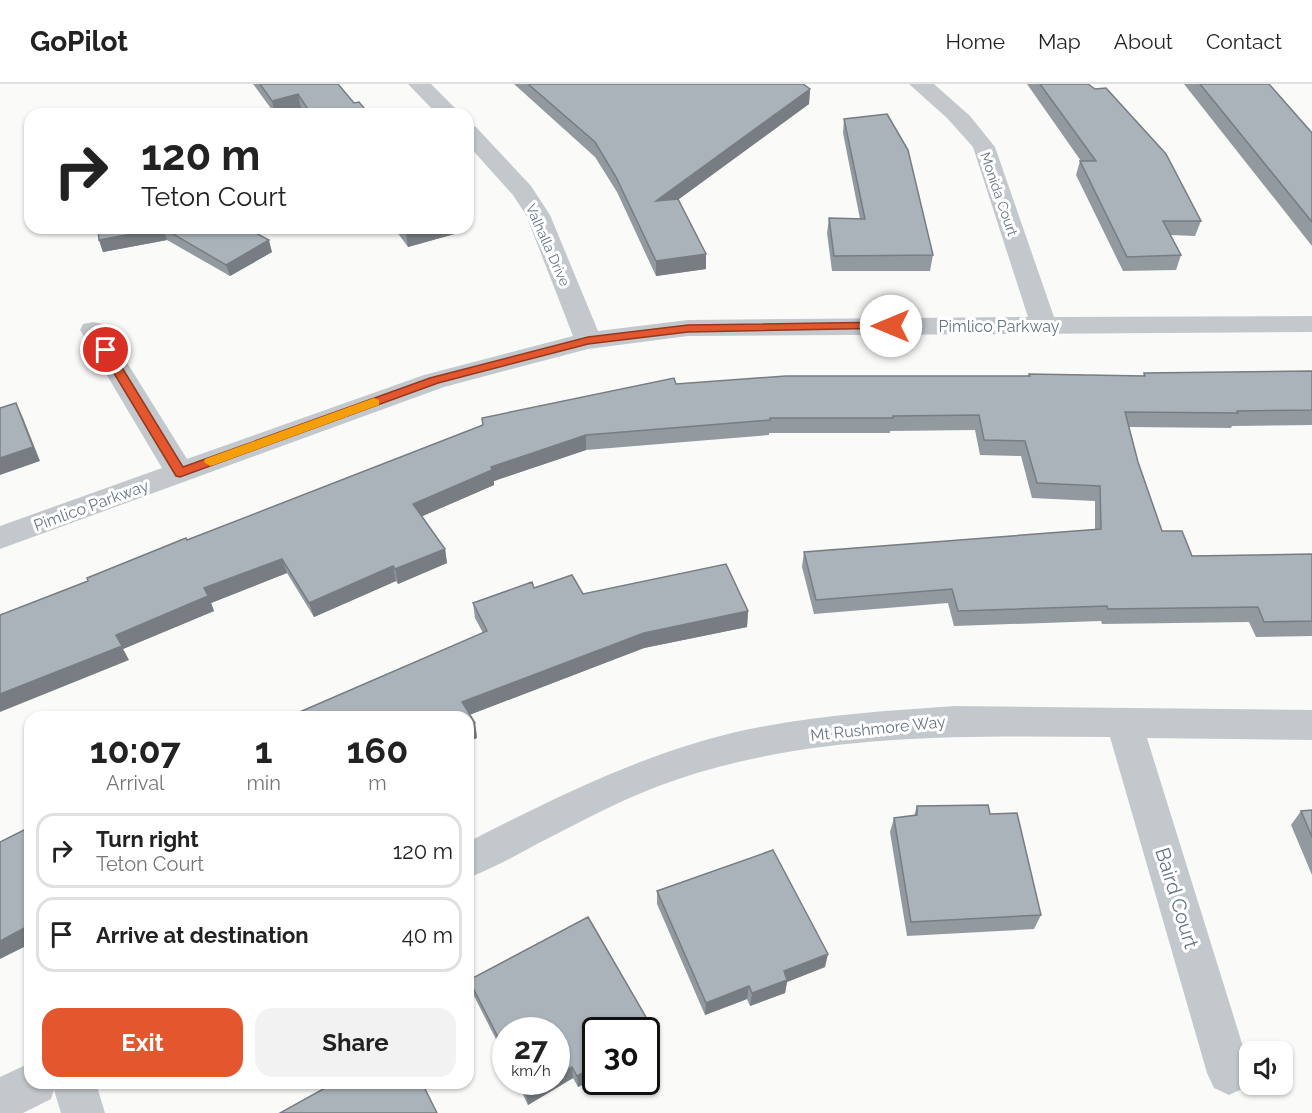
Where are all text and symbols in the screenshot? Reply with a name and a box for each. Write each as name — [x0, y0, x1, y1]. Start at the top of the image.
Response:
text: GoPilot — [30, 25, 128, 58]
text: Home — [946, 29, 1005, 54]
text: Map — [1038, 29, 1081, 54]
text: About — [1114, 29, 1173, 54]
text: Contact — [1206, 29, 1282, 54]
text: 120 m — [141, 131, 260, 180]
icon: right — [42, 132, 120, 210]
street label: Monida Court — [977, 150, 1021, 238]
text: Teton Court — [141, 181, 287, 212]
street label: Valhalla Drive — [523, 201, 573, 289]
position arrow — [859, 294, 923, 358]
street label: Pimlico Parkway — [939, 317, 1060, 336]
pin — [80, 324, 131, 375]
icon: arrive — [89, 333, 122, 366]
street label: Pimlico Parkway — [31, 476, 152, 535]
street label: Mt Rushmore Way — [810, 712, 947, 745]
text: 10:07 — [90, 729, 181, 771]
text: 1 — [255, 729, 273, 771]
text: 160 — [347, 729, 408, 771]
text: Arrival — [106, 771, 165, 795]
text: min — [246, 771, 281, 795]
text: m — [368, 771, 387, 795]
text: Turn right — [96, 826, 199, 852]
icon: right — [45, 834, 78, 867]
text: 120 m — [393, 838, 453, 864]
street label: Baird Court — [1150, 845, 1204, 952]
text: Teton Court — [96, 852, 204, 876]
icon: arrive — [45, 918, 78, 951]
text: Arrive at destination — [96, 922, 309, 948]
text: 40 m — [402, 922, 453, 948]
button: Exit — [42, 1008, 243, 1077]
button: Share — [255, 1008, 456, 1077]
speed limit sign: 30 — [582, 1017, 660, 1095]
text: 27 — [514, 1031, 548, 1066]
map controls — [1239, 1041, 1293, 1095]
button: sound — [1239, 1041, 1293, 1095]
text: km/h — [511, 1062, 551, 1080]

